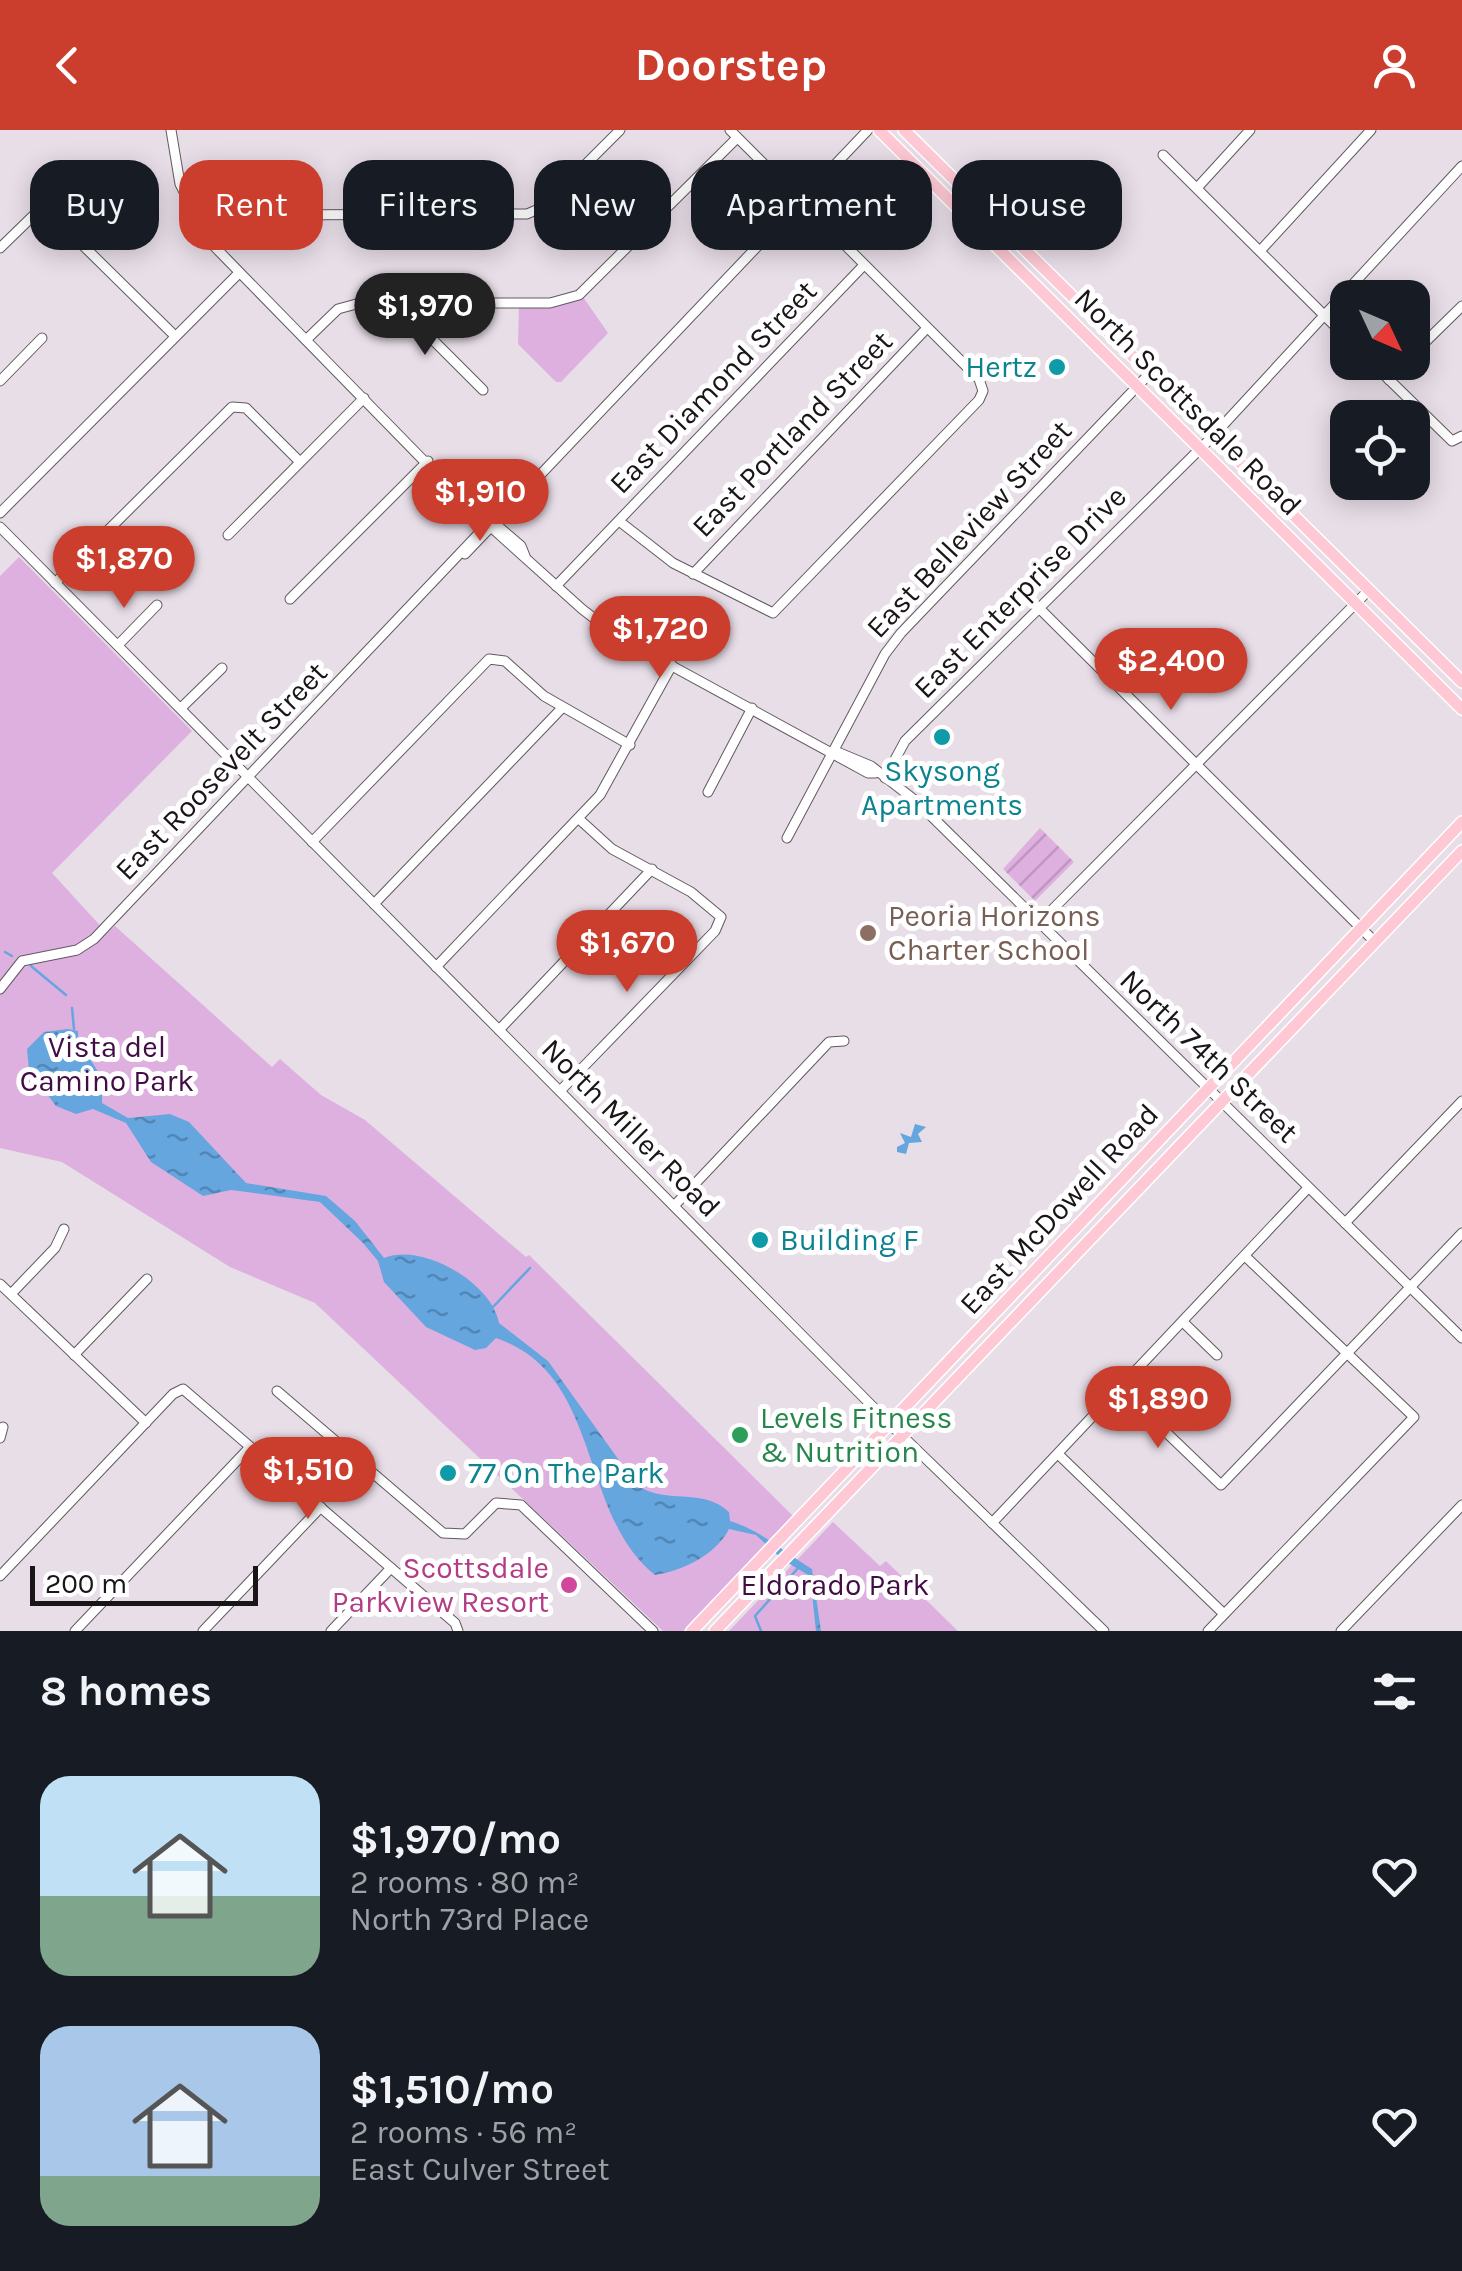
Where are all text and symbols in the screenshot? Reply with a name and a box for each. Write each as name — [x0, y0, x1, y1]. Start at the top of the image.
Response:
icon: back — [40, 38, 95, 93]
icon: person — [1367, 38, 1422, 93]
text: Doorstep — [635, 39, 827, 91]
chip: Buy — [30, 160, 159, 250]
chip: Rent — [179, 160, 323, 250]
chip: Filters — [343, 160, 514, 250]
chip: New — [534, 160, 671, 250]
chip: Apartment — [691, 160, 932, 250]
chip: House — [952, 160, 1122, 250]
pin: $1,970 — [344, 273, 506, 358]
street label: East Diamond Street — [602, 273, 824, 501]
north arrow — [1330, 280, 1430, 380]
map controls — [1330, 280, 1430, 500]
street label: North Scottsdale Road — [1067, 281, 1309, 523]
text: $1,970 — [376, 287, 474, 324]
street label: East Portland Street — [684, 323, 900, 545]
place label: Hertz — [965, 349, 1037, 385]
marker: Hertz — [1046, 356, 1068, 378]
button: locate — [1330, 400, 1430, 500]
street label: East Belleview Street — [859, 413, 1079, 645]
pin: $1,910 — [399, 459, 561, 544]
text: $1,910 — [434, 473, 526, 510]
street label: East Enterprise Drive — [906, 478, 1134, 706]
pin: $1,870 — [43, 526, 205, 611]
text: $1,870 — [75, 540, 173, 577]
pin: $1,720 — [579, 596, 741, 681]
text: $1,720 — [611, 610, 709, 647]
pin: $2,400 — [1090, 628, 1252, 713]
text: $2,400 — [1116, 642, 1226, 679]
street label: East Roosevelt Street — [107, 654, 335, 888]
marker: Skysong Apartments — [931, 726, 953, 748]
place label: Skysong Apartments — [861, 753, 1023, 823]
place label: Peoria Horizons Charter School — [888, 898, 1101, 968]
pin: $1,670 — [546, 910, 708, 995]
marker: Peoria Horizons Charter School — [857, 922, 879, 944]
text: $1,670 — [578, 924, 676, 961]
street label: North 74th Street — [1112, 962, 1306, 1150]
park label: Vista del Camino Park — [20, 1029, 194, 1099]
street label: North Miller Road — [534, 1031, 728, 1225]
street label: East McDowell Road — [952, 1096, 1166, 1322]
place label: Building F — [780, 1222, 919, 1258]
marker: Building F — [749, 1229, 771, 1251]
pin: $1,890 — [1077, 1366, 1239, 1451]
text: $1,890 — [1107, 1380, 1209, 1417]
place label: Levels Fitness & Nutrition — [760, 1400, 952, 1470]
marker: Levels Fitness & Nutrition — [729, 1424, 751, 1446]
pin: $1,510 — [227, 1437, 389, 1522]
text: $1,510 — [262, 1451, 354, 1488]
place label: 77 On The Park — [468, 1455, 664, 1491]
marker: 77 On The Park — [437, 1462, 459, 1484]
place label: Scottsdale Parkview Resort — [332, 1550, 549, 1620]
scale bar — [30, 1561, 258, 1606]
text: 200 m — [45, 1567, 127, 1600]
park label: Eldorado Park — [741, 1567, 929, 1603]
marker: Scottsdale Parkview Resort — [558, 1574, 580, 1596]
icon: filters — [1367, 1664, 1422, 1719]
text: 8 homes — [40, 1666, 212, 1716]
text: $1,970/mo — [350, 1814, 561, 1864]
icon: home — [120, 1816, 240, 1936]
icon: heart — [1367, 1849, 1422, 1904]
text: 2 rooms · 80 m² — [350, 1864, 579, 1901]
text: North 73rd Place — [350, 1901, 589, 1938]
text: $1,510/mo — [350, 2064, 554, 2114]
icon: home — [120, 2066, 240, 2186]
icon: heart — [1367, 2099, 1422, 2154]
text: 2 rooms · 56 m² — [350, 2114, 577, 2151]
text: East Culver Street — [350, 2151, 610, 2188]

